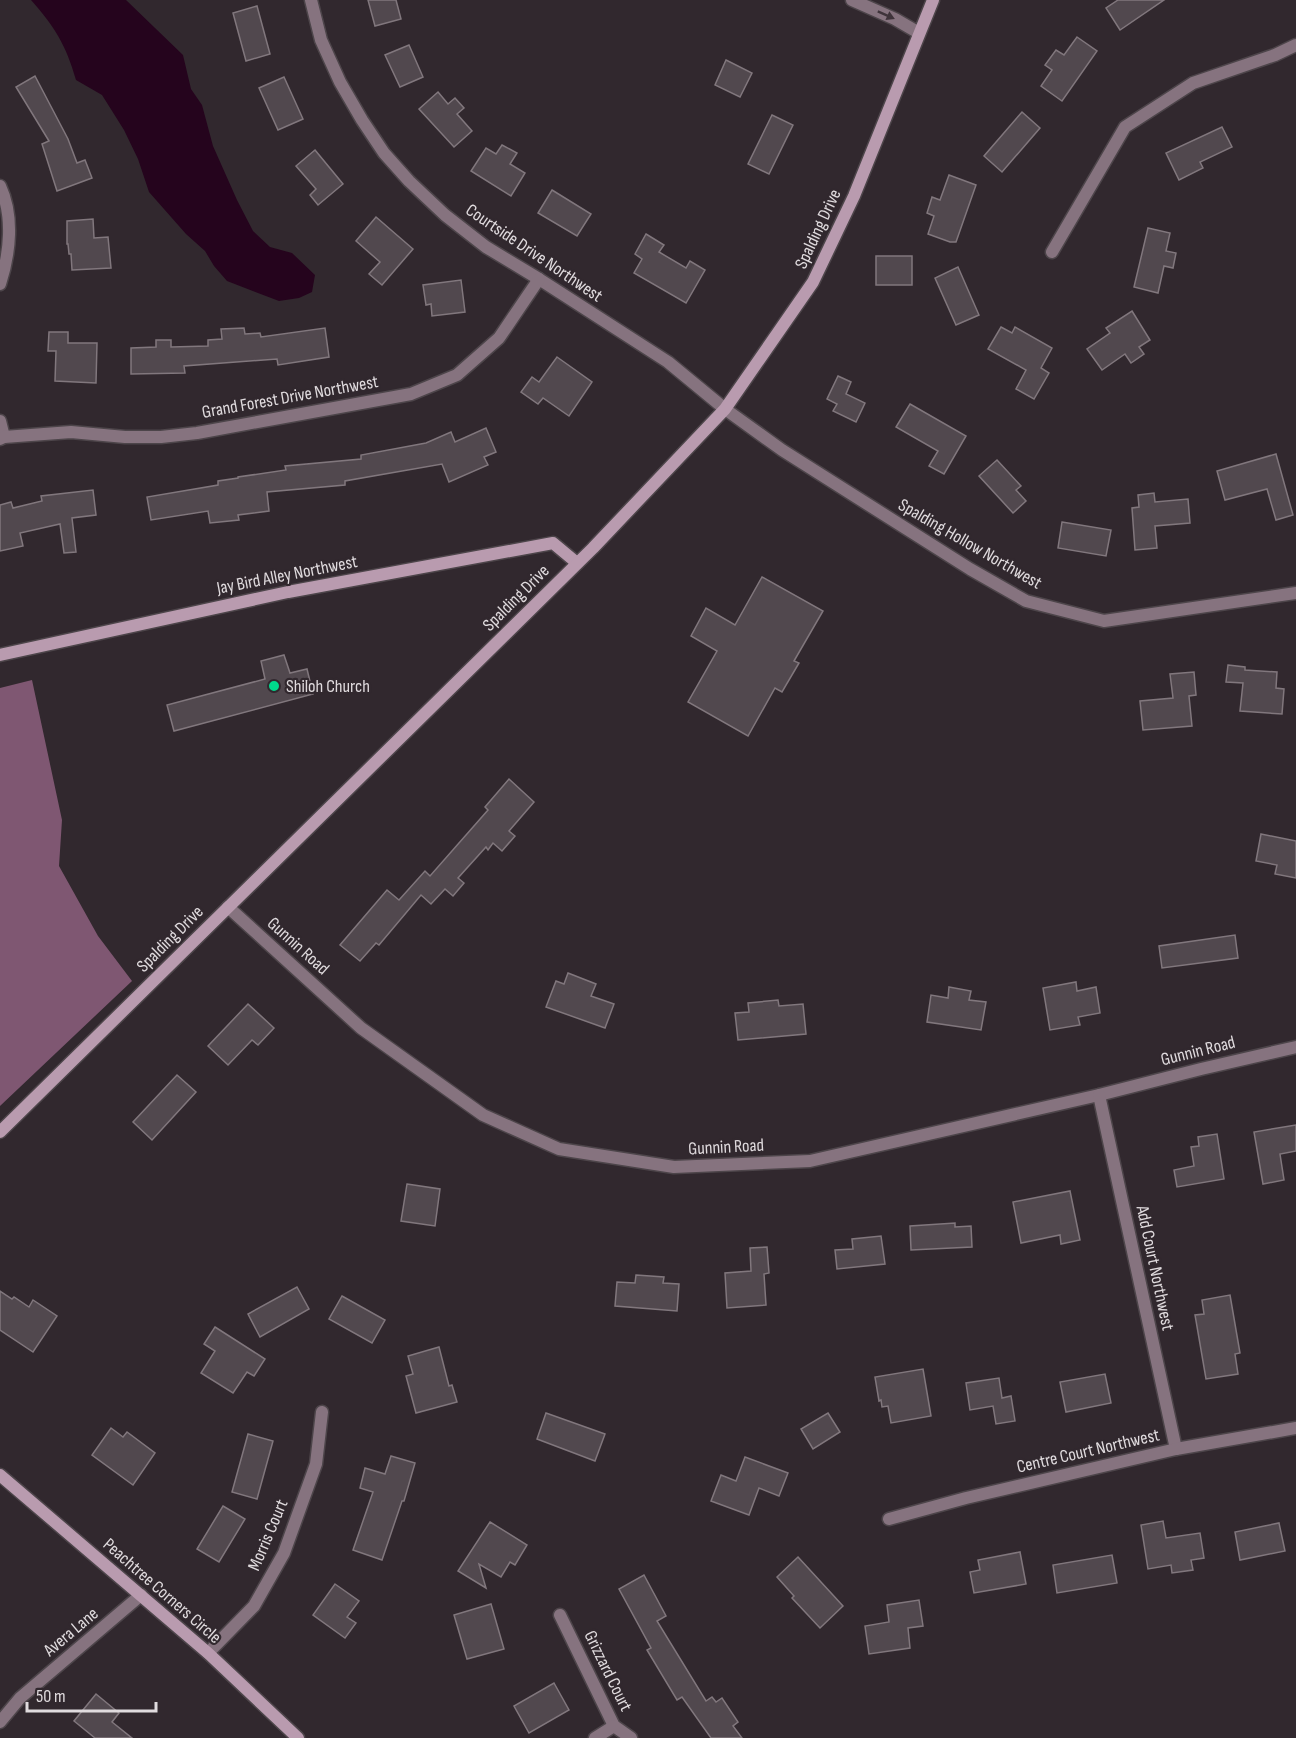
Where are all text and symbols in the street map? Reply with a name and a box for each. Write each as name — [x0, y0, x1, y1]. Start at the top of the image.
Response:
one-way arrow — [878, 11, 895, 20]
street label: Spalding Drive — [790, 186, 846, 272]
street label: Courtside Drive Northwest — [462, 199, 607, 307]
street label: Grand Forest Drive Northwest — [200, 371, 380, 423]
street label: Spalding Hollow Northwest — [895, 494, 1046, 594]
street label: Jay Bird Alley Northwest — [214, 551, 360, 599]
street label: Spalding Drive — [478, 560, 554, 636]
place label: Shiloh Church — [286, 676, 370, 697]
marker: Shiloh Church — [267, 679, 281, 693]
street label: Spalding Drive — [132, 901, 208, 977]
street label: Gunnin Road — [263, 913, 333, 979]
street label: Gunnin Road — [1159, 1032, 1237, 1070]
street label: Gunnin Road — [688, 1135, 764, 1159]
street label: Add Court Northwest — [1131, 1203, 1179, 1333]
street label: Centre Court Northwest — [1015, 1424, 1162, 1478]
street label: Morris Court — [244, 1496, 293, 1574]
street label: Peachtree Corners Circle — [99, 1534, 225, 1648]
street label: Avera Lane — [39, 1603, 103, 1661]
street label: Grizzard Court — [579, 1627, 637, 1715]
scale bar — [27, 1675, 156, 1713]
text: 50 m — [36, 1686, 66, 1707]

